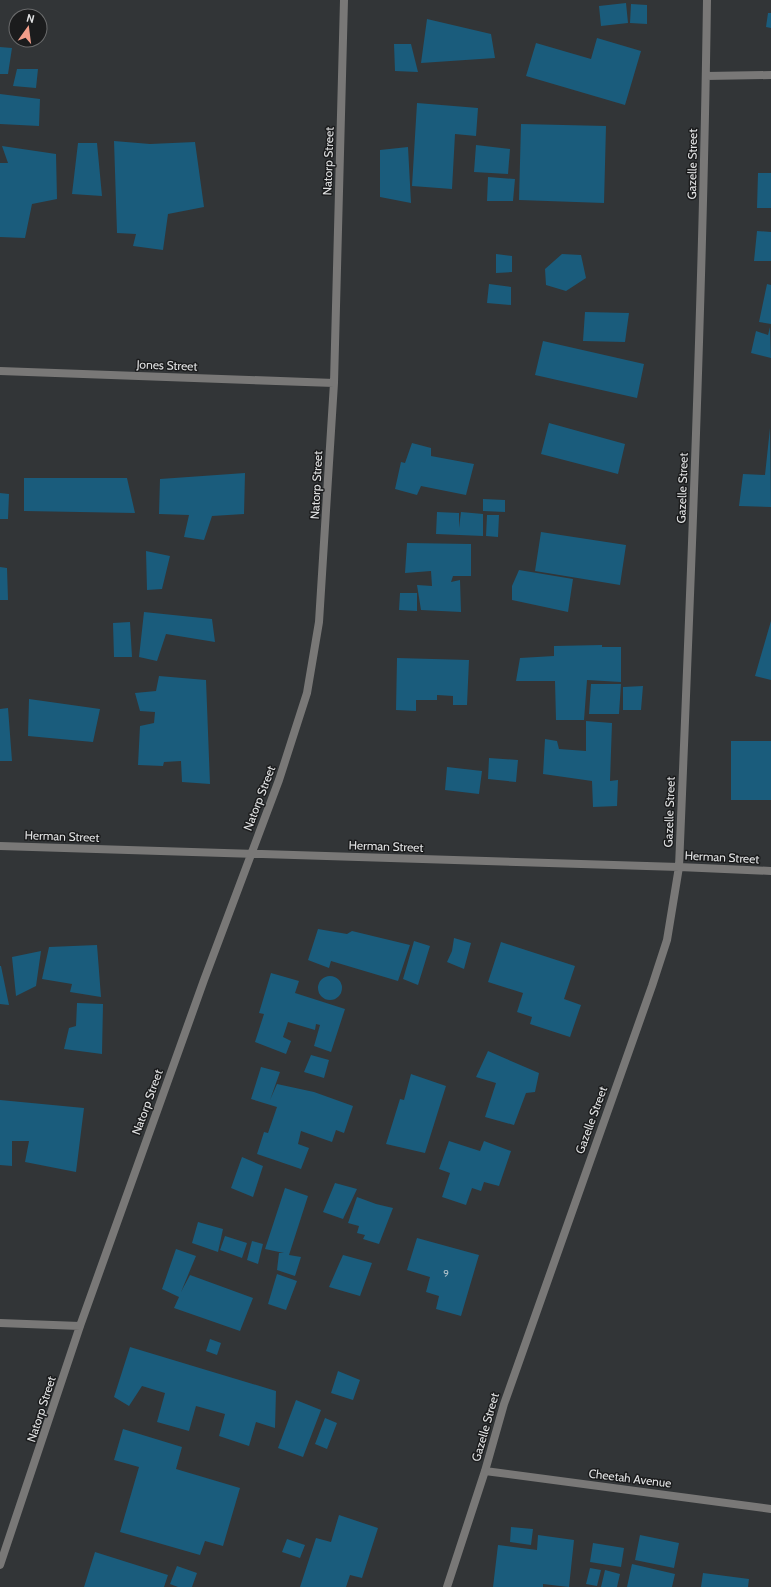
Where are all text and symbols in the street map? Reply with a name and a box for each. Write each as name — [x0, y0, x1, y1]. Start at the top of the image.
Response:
north arrow — [8, 8, 48, 48]
text: N — [25, 11, 36, 26]
street label: Natorp Street — [319, 126, 337, 196]
street label: Gazelle Street — [684, 128, 700, 200]
street label: Jones Street — [135, 356, 198, 374]
street label: Natorp Street — [307, 450, 325, 520]
street label: Gazelle Street — [673, 452, 691, 524]
street label: Natorp Street — [240, 763, 278, 833]
street label: Gazelle Street — [660, 776, 678, 848]
street label: Herman Street — [24, 827, 100, 845]
street label: Herman Street — [348, 837, 424, 855]
street label: Herman Street — [684, 848, 760, 866]
street label: Natorp Street — [128, 1067, 166, 1137]
street label: Gazelle Street — [572, 1084, 610, 1156]
house number: 9 — [443, 1267, 449, 1280]
street label: Natorp Street — [23, 1374, 59, 1444]
street label: Gazelle Street — [468, 1391, 502, 1463]
street label: Cheetah Avenue — [588, 1465, 672, 1491]

